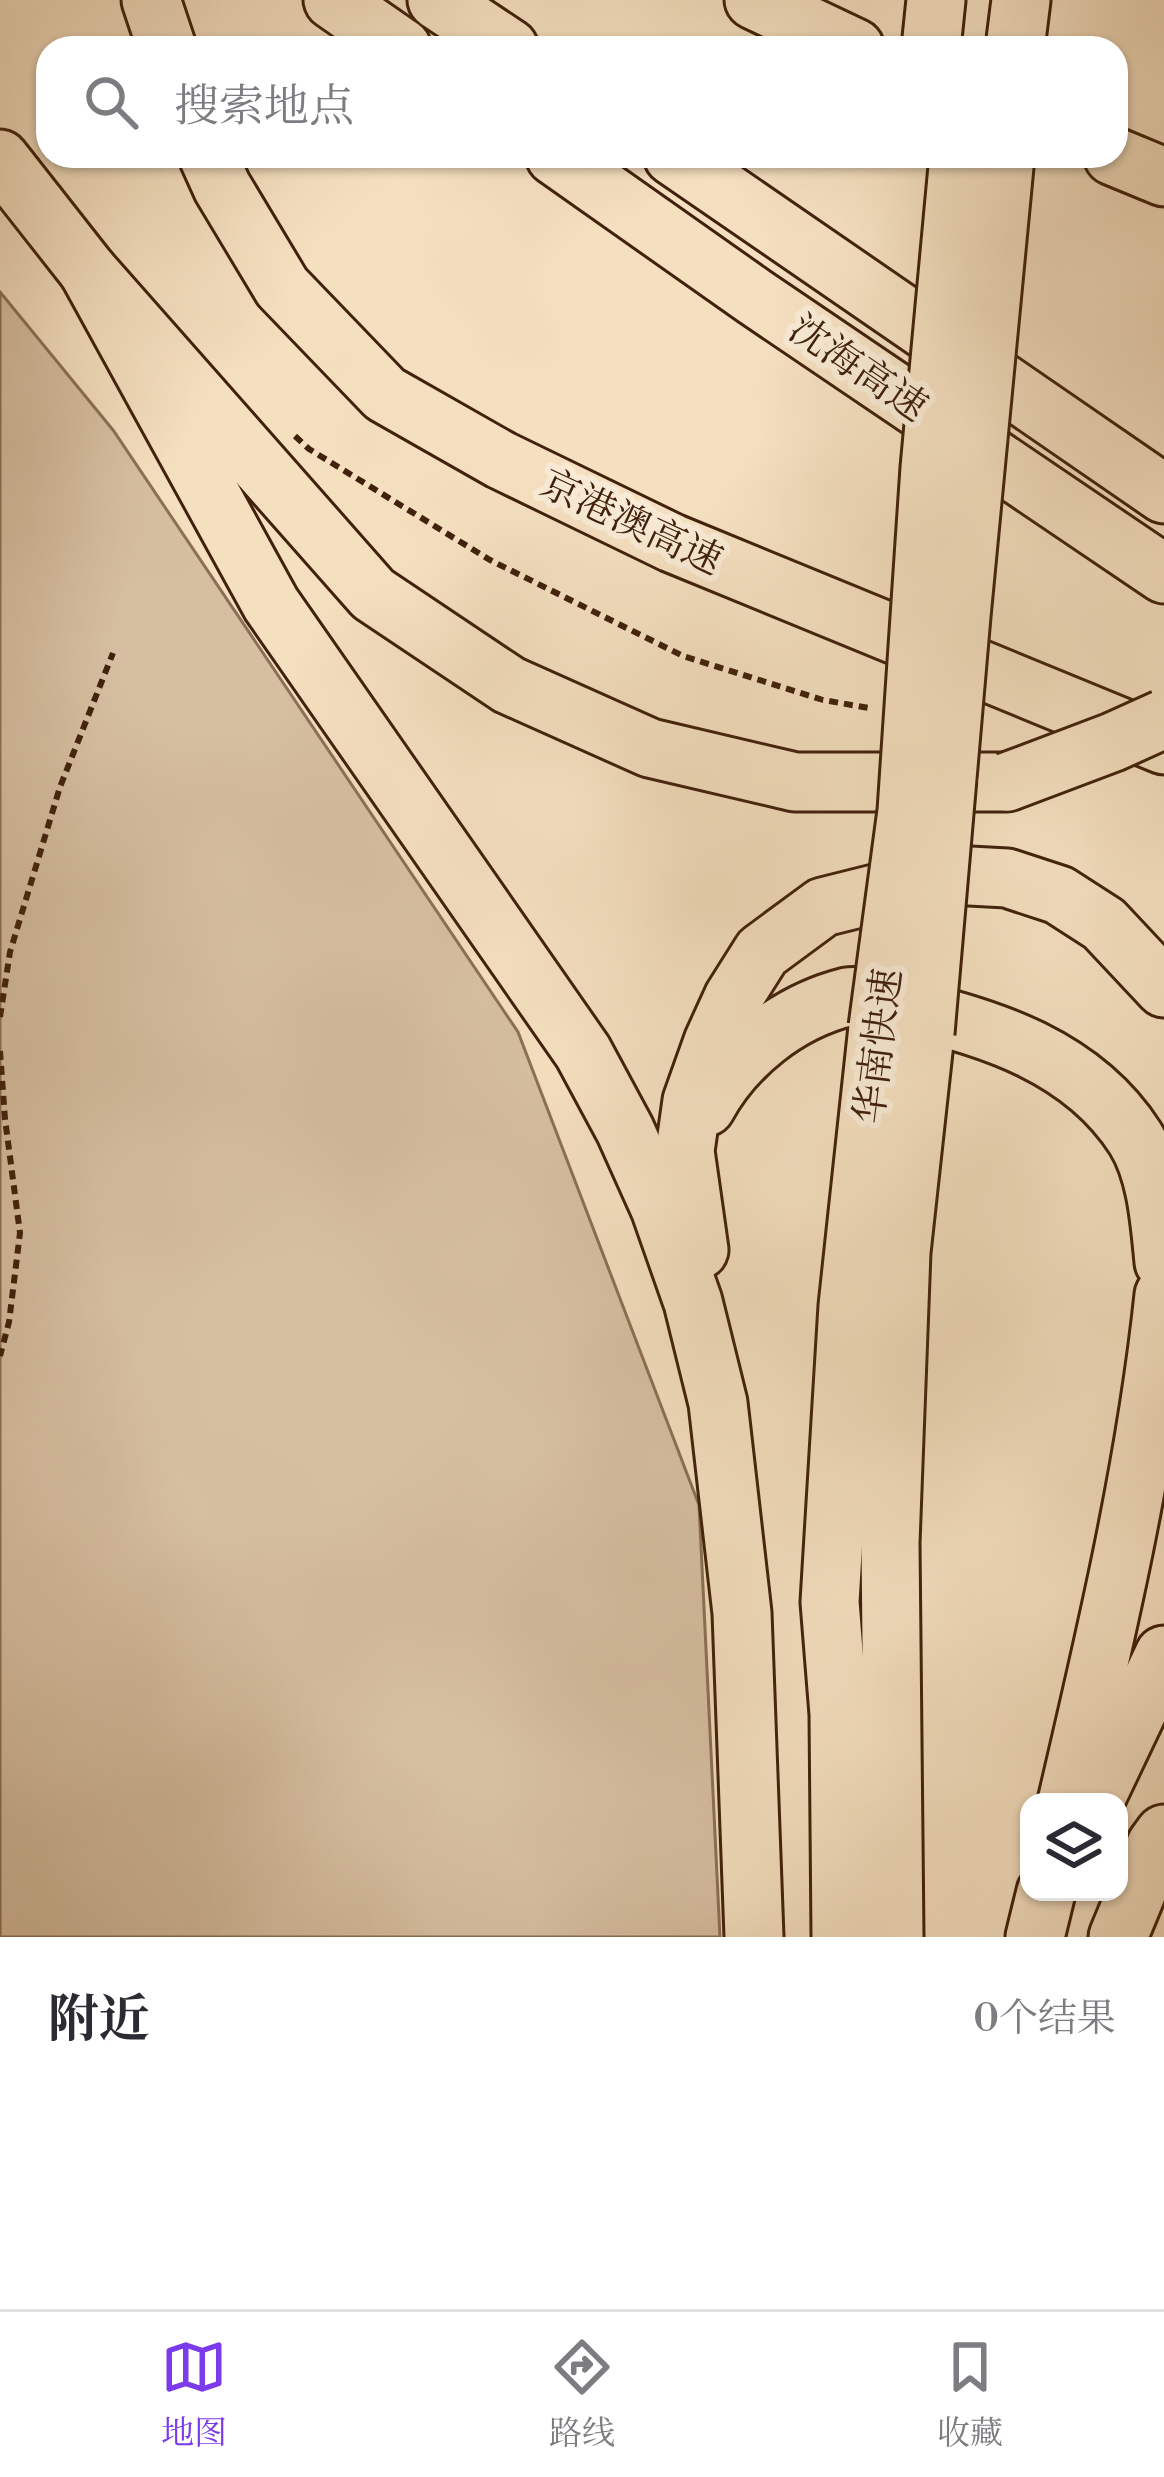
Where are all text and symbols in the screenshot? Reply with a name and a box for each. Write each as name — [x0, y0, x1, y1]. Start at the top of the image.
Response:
search box — [36, 36, 1128, 168]
icon: search — [78, 69, 144, 135]
text: 搜索地点 — [174, 79, 354, 136]
street label: 沈海高速 — [779, 305, 936, 433]
street label: 京港澳高速 — [532, 460, 730, 587]
street label: 华南快速 — [846, 966, 913, 1127]
map controls — [1020, 1793, 1128, 1901]
button: layers — [1020, 1793, 1128, 1901]
text: 附近 — [48, 1989, 150, 2053]
text: 0个结果 — [973, 1995, 1116, 2044]
tab: 地图 — [161, 2334, 227, 2455]
tab: 路线 — [549, 2334, 615, 2455]
tab: 收藏 — [937, 2334, 1003, 2455]

